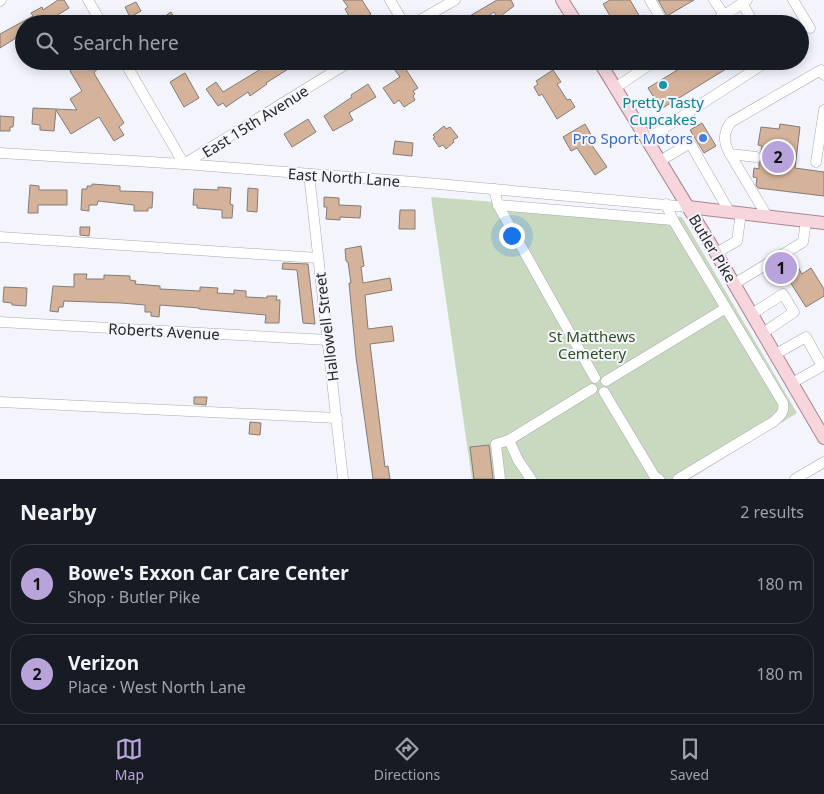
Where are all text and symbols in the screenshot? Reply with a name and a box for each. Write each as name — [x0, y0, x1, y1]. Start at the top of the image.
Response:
search box — [15, 15, 809, 70]
icon: search — [33, 29, 61, 57]
text: Search here — [73, 30, 179, 56]
marker: Pretty Tasty Cupcakes — [657, 79, 669, 91]
street label: East 15th Avenue — [198, 80, 312, 162]
place label: Pretty Tasty Cupcakes — [622, 92, 704, 129]
place label: Pro Sport Motors — [572, 128, 693, 148]
marker: Pro Sport Motors — [697, 132, 709, 144]
pin: 2 — [762, 138, 794, 176]
street label: East North Lane — [287, 163, 401, 191]
street label: Butler Pike — [685, 210, 741, 286]
your location — [499, 223, 525, 249]
pin: 1 — [765, 249, 797, 287]
street label: Hallowell Street — [309, 271, 343, 383]
street label: Roberts Avenue — [108, 318, 220, 344]
park label: St Matthews Cemetery — [549, 326, 635, 363]
text: Nearby — [20, 498, 96, 526]
text: 2 results — [740, 501, 804, 523]
text: Bowe's Exxon Car Care Center — [68, 560, 349, 586]
text: 1 — [32, 573, 42, 595]
text: 180 m — [756, 573, 803, 595]
text: Shop · Butler Pike — [68, 586, 200, 608]
text: Verizon — [68, 650, 139, 676]
text: 2 — [32, 663, 42, 685]
text: 180 m — [756, 663, 803, 685]
text: Place · West North Lane — [68, 676, 246, 698]
tab: Map — [115, 735, 144, 784]
tab: Directions — [374, 735, 440, 784]
tab: Saved — [670, 735, 709, 784]

